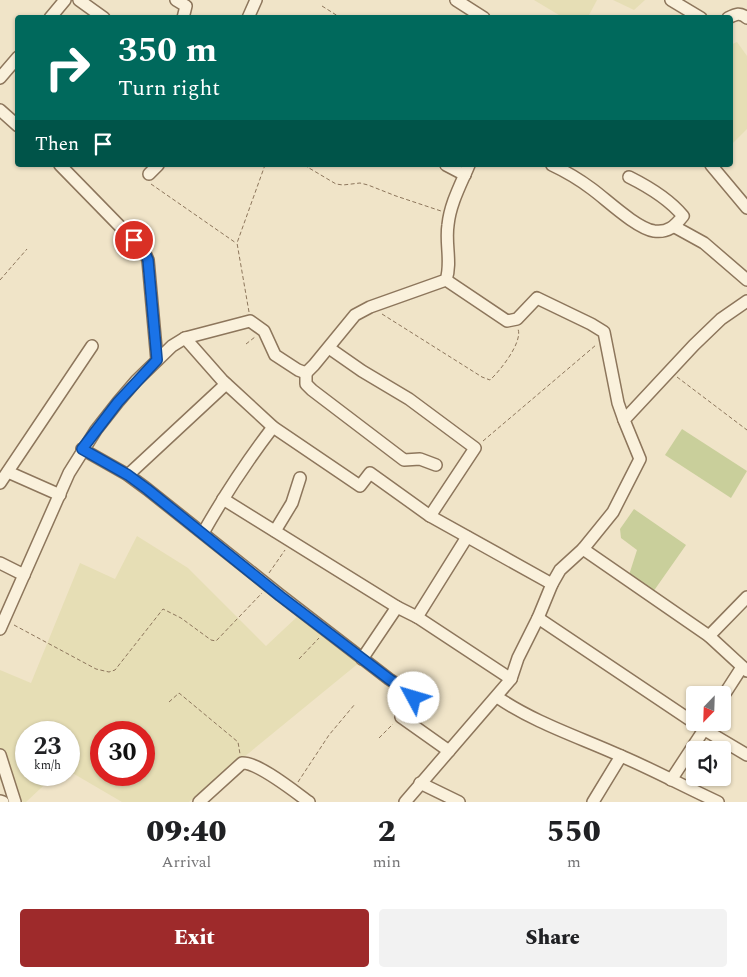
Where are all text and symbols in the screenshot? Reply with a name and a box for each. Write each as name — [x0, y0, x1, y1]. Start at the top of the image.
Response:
text: 350 m — [118, 24, 217, 77]
icon: right — [35, 35, 100, 100]
text: Turn right — [118, 72, 220, 105]
text: Then — [35, 130, 79, 159]
icon: arrive — [89, 130, 117, 158]
pin — [113, 219, 155, 261]
icon: arrive — [120, 226, 148, 254]
position arrow — [387, 671, 439, 723]
north arrow — [686, 686, 731, 731]
map controls — [686, 686, 731, 786]
speed limit sign: 30 — [90, 721, 155, 786]
text: 23 — [33, 728, 62, 766]
button: sound — [686, 741, 731, 786]
text: km/h — [34, 756, 61, 775]
text: 09:40 — [146, 809, 227, 855]
text: 2 — [378, 809, 396, 855]
text: 550 — [547, 809, 601, 855]
text: Arrival — [161, 850, 211, 874]
text: min — [373, 850, 401, 874]
text: m — [567, 850, 581, 874]
button: Exit — [20, 909, 369, 967]
button: Share — [379, 909, 727, 967]

